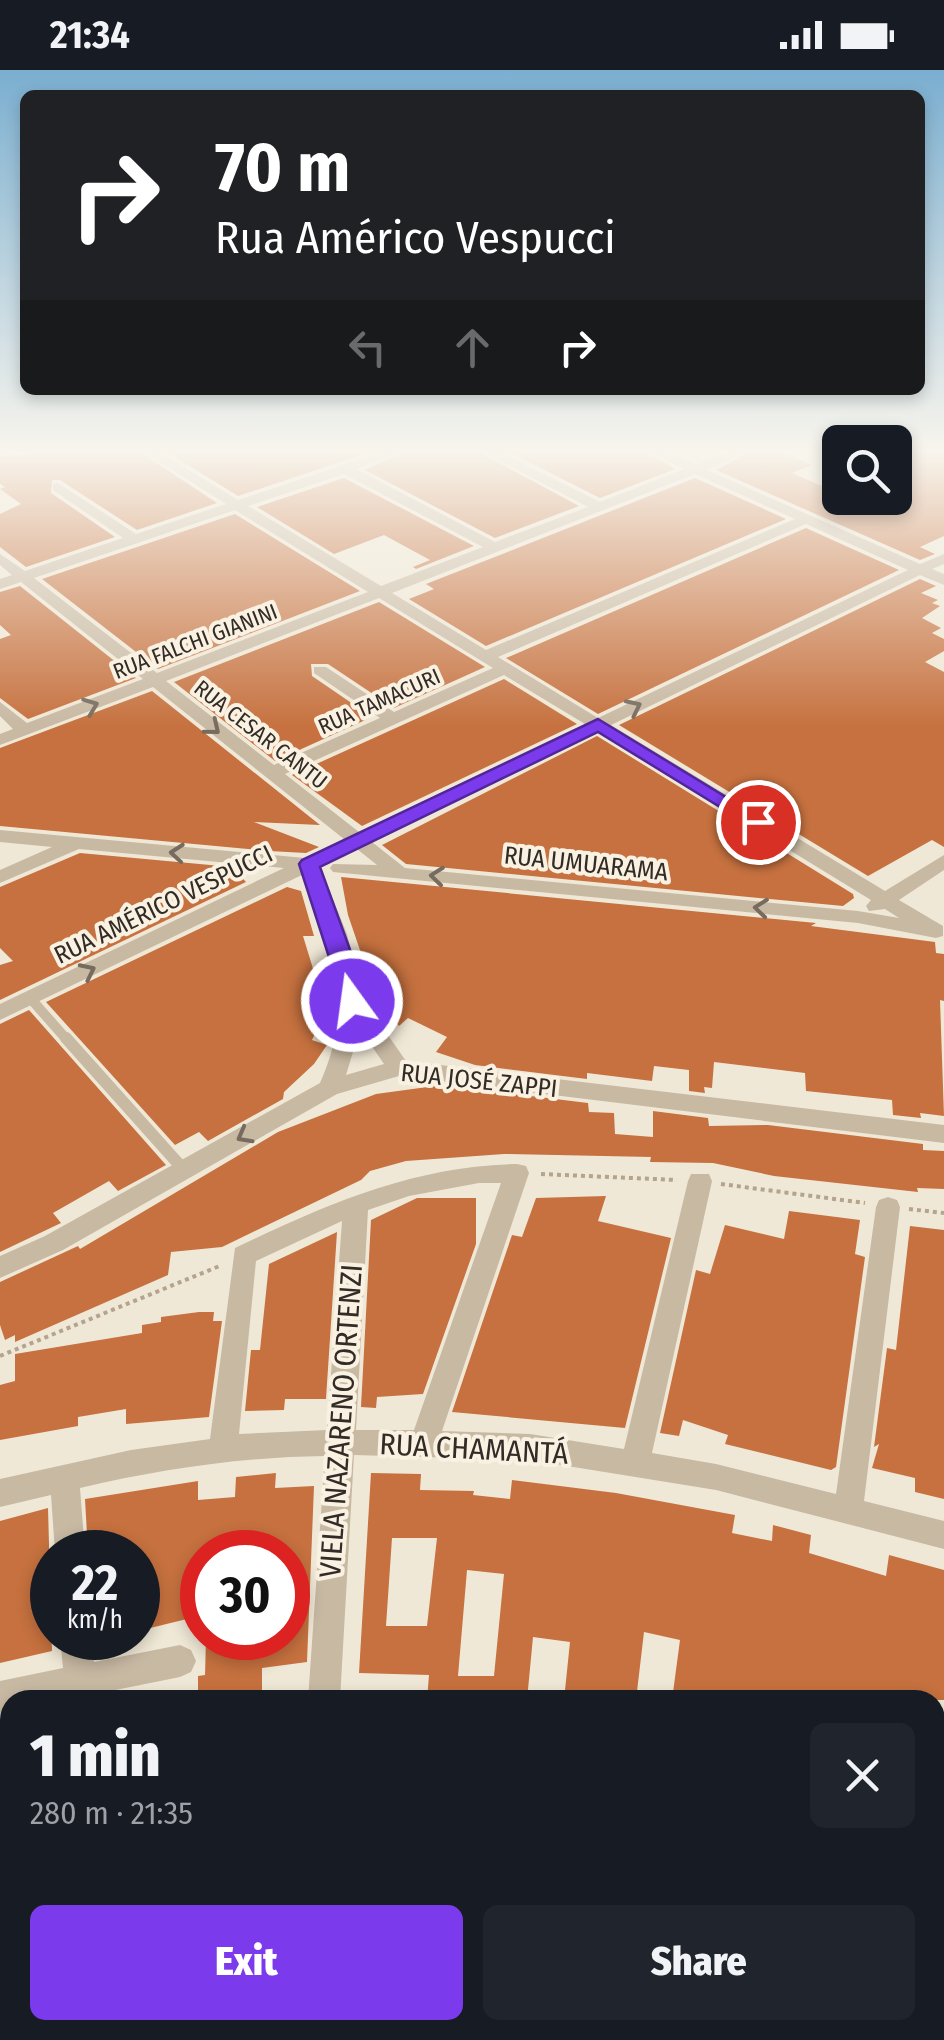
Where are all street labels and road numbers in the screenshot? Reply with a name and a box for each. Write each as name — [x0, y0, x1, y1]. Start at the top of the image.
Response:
street label: RUA FALCHI GIANINI — [109, 598, 281, 685]
street label: RUA TAMACURI — [314, 663, 444, 740]
street label: RUA CESAR CANTU — [189, 674, 333, 795]
street label: RUA AMÉRICO VESPUCCI — [49, 838, 278, 971]
street label: RUA UMUARAMA — [502, 840, 669, 888]
street label: RUA JOSÉ ZAPPI — [399, 1057, 559, 1104]
street label: VIELA NAZARENO ORTENZI — [312, 1263, 370, 1579]
street label: RUA CHAMANTÁ — [379, 1426, 570, 1472]

